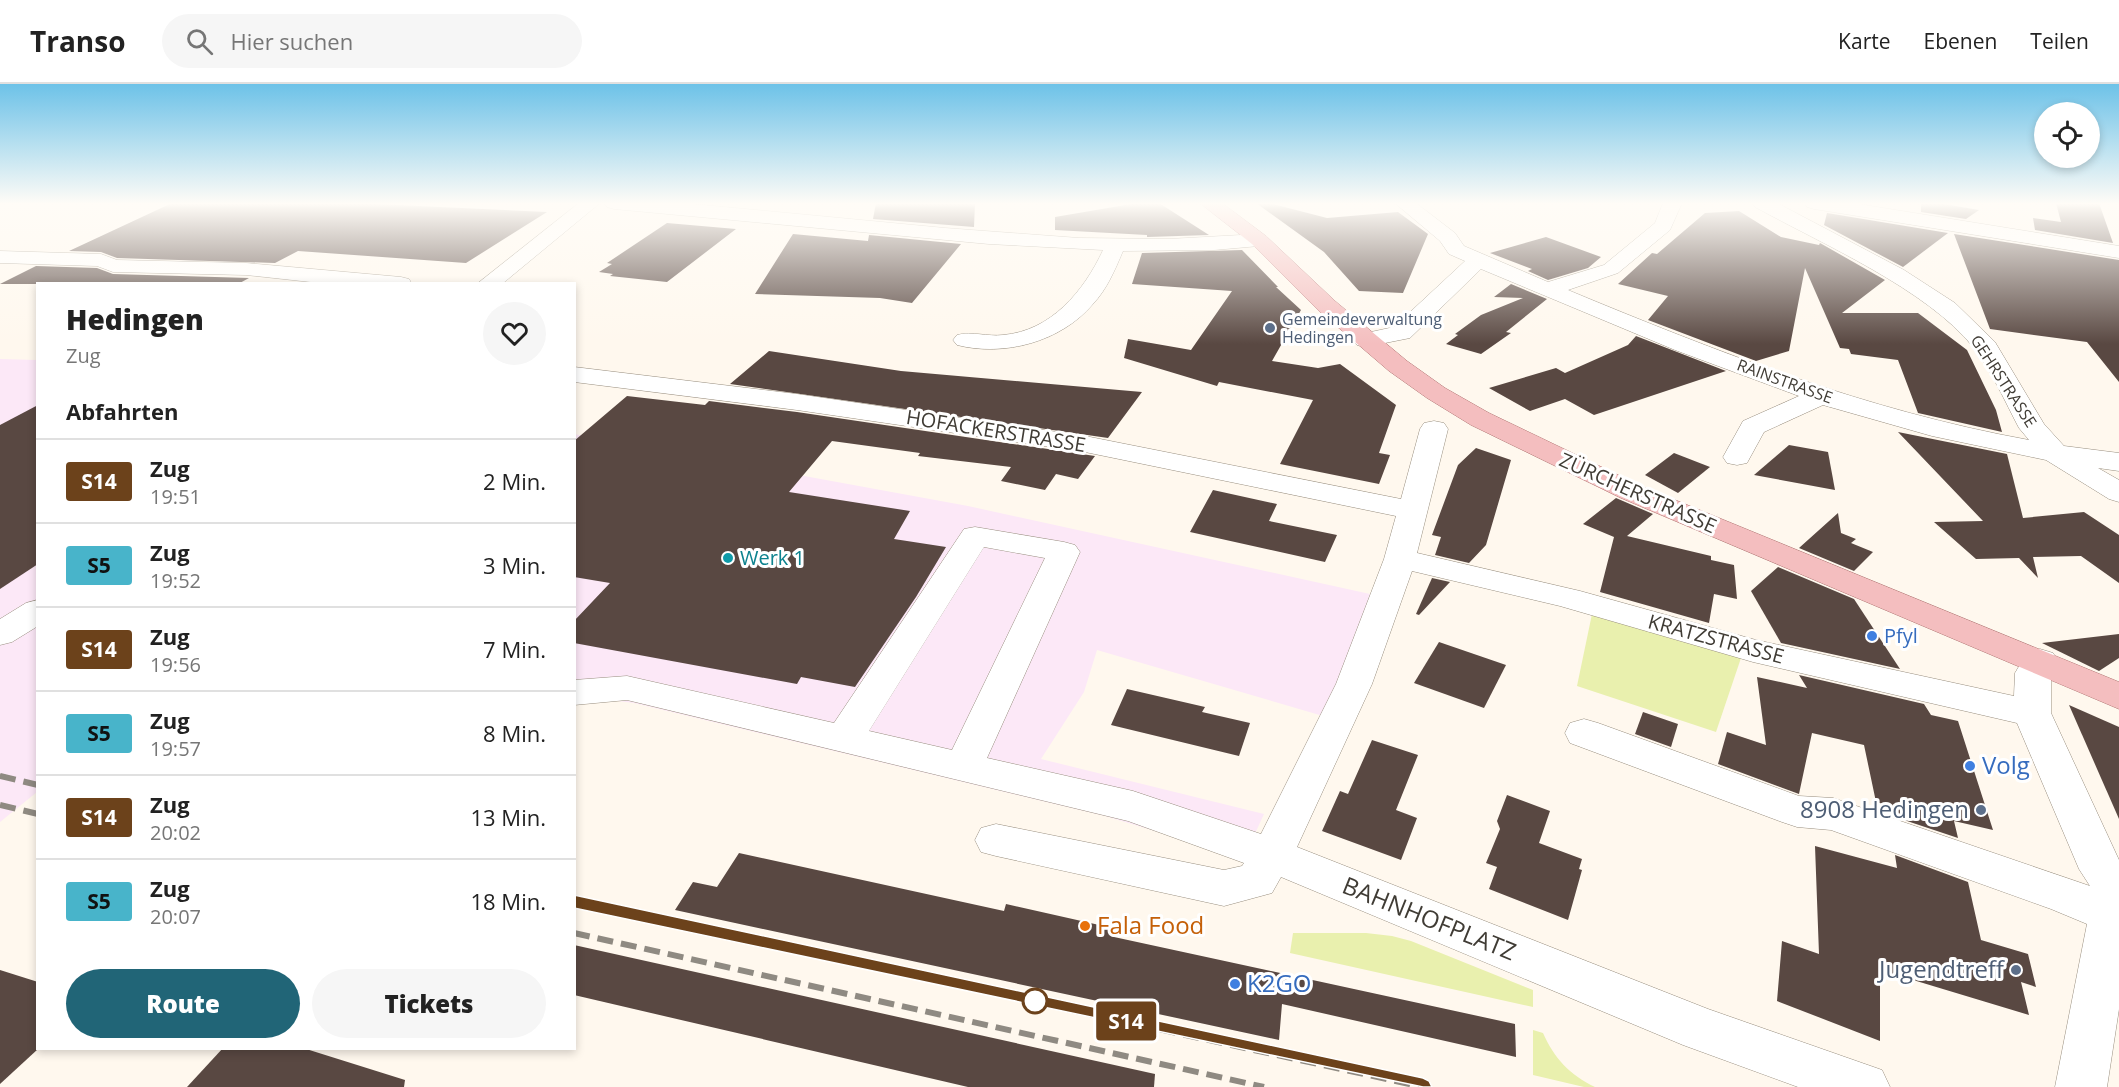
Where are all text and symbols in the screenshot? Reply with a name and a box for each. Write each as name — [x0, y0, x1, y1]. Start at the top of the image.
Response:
search box — [162, 14, 582, 68]
text: Transo — [30, 22, 126, 60]
icon: search — [183, 25, 216, 58]
text: Hier suchen — [231, 26, 353, 56]
text: Karte — [1838, 27, 1891, 55]
text: Ebenen — [1924, 27, 1997, 55]
text: Teilen — [2030, 27, 2089, 55]
map controls — [2034, 102, 2100, 168]
button: locate — [2034, 102, 2100, 168]
text: Hedingen — [66, 300, 204, 338]
button: heart — [483, 302, 546, 365]
place label: Gemeindeverwaltung Hedingen — [1282, 308, 1442, 348]
marker: Gemeindeverwaltung Hedingen — [1263, 321, 1277, 335]
street label: GEHRSTRASSE — [1966, 330, 2042, 432]
text: Zug — [66, 342, 101, 369]
street label: RAINSTRASSE — [1734, 353, 1836, 409]
text: Abfahrten — [66, 396, 178, 426]
street label: HOFACKERSTRASSE — [904, 403, 1088, 458]
street label: ZÜRCHERSTRASSE — [1555, 446, 1721, 539]
text: Zug — [150, 453, 190, 483]
text: 2 Min. — [483, 466, 546, 496]
text: S14 — [81, 467, 117, 495]
text: 19:51 — [150, 483, 201, 510]
text: Zug — [150, 537, 190, 567]
place label: Werk 1 — [740, 544, 805, 571]
text: 3 Min. — [483, 550, 546, 580]
text: S5 — [87, 551, 111, 579]
marker: Werk 1 — [721, 551, 735, 565]
text: 19:52 — [150, 567, 201, 594]
street label: KRATZSTRASSE — [1645, 607, 1787, 670]
text: Zug — [150, 621, 190, 651]
place label: Pfyl — [1884, 622, 1918, 649]
marker: Pfyl — [1865, 629, 1879, 643]
text: 7 Min. — [483, 634, 546, 664]
text: S14 — [81, 635, 117, 663]
text: 19:56 — [150, 651, 201, 678]
text: Zug — [150, 705, 190, 735]
text: 8 Min. — [483, 718, 546, 748]
text: S5 — [87, 719, 111, 747]
text: 19:57 — [150, 735, 201, 762]
place label: Volg — [1982, 748, 2030, 781]
marker: Volg — [1963, 759, 1977, 773]
text: Zug — [150, 789, 190, 819]
place label: 8908 Hedingen — [1800, 792, 1969, 825]
text: 13 Min. — [471, 802, 546, 832]
text: S14 — [81, 803, 117, 831]
marker: 8908 Hedingen — [1974, 803, 1988, 817]
text: 20:02 — [150, 819, 201, 846]
street label: BAHNHOFPLATZ — [1338, 868, 1521, 967]
text: Zug — [150, 873, 190, 903]
text: 18 Min. — [471, 886, 546, 916]
text: S5 — [87, 887, 111, 915]
text: 20:07 — [150, 903, 201, 930]
place label: Fala Food — [1097, 908, 1204, 941]
marker: Fala Food — [1078, 919, 1092, 933]
place label: Jugendtreff — [1877, 952, 2006, 985]
marker: Jugendtreff — [2009, 963, 2023, 977]
place label: K2GO — [1247, 966, 1312, 999]
button: Route — [66, 969, 300, 1038]
button: Tickets — [312, 969, 546, 1038]
marker: K2GO — [1228, 977, 1242, 991]
unlabelled marker — [1022, 988, 1048, 1014]
line badge: S14 — [1092, 1002, 1160, 1040]
text: S14 — [1108, 1007, 1144, 1035]

